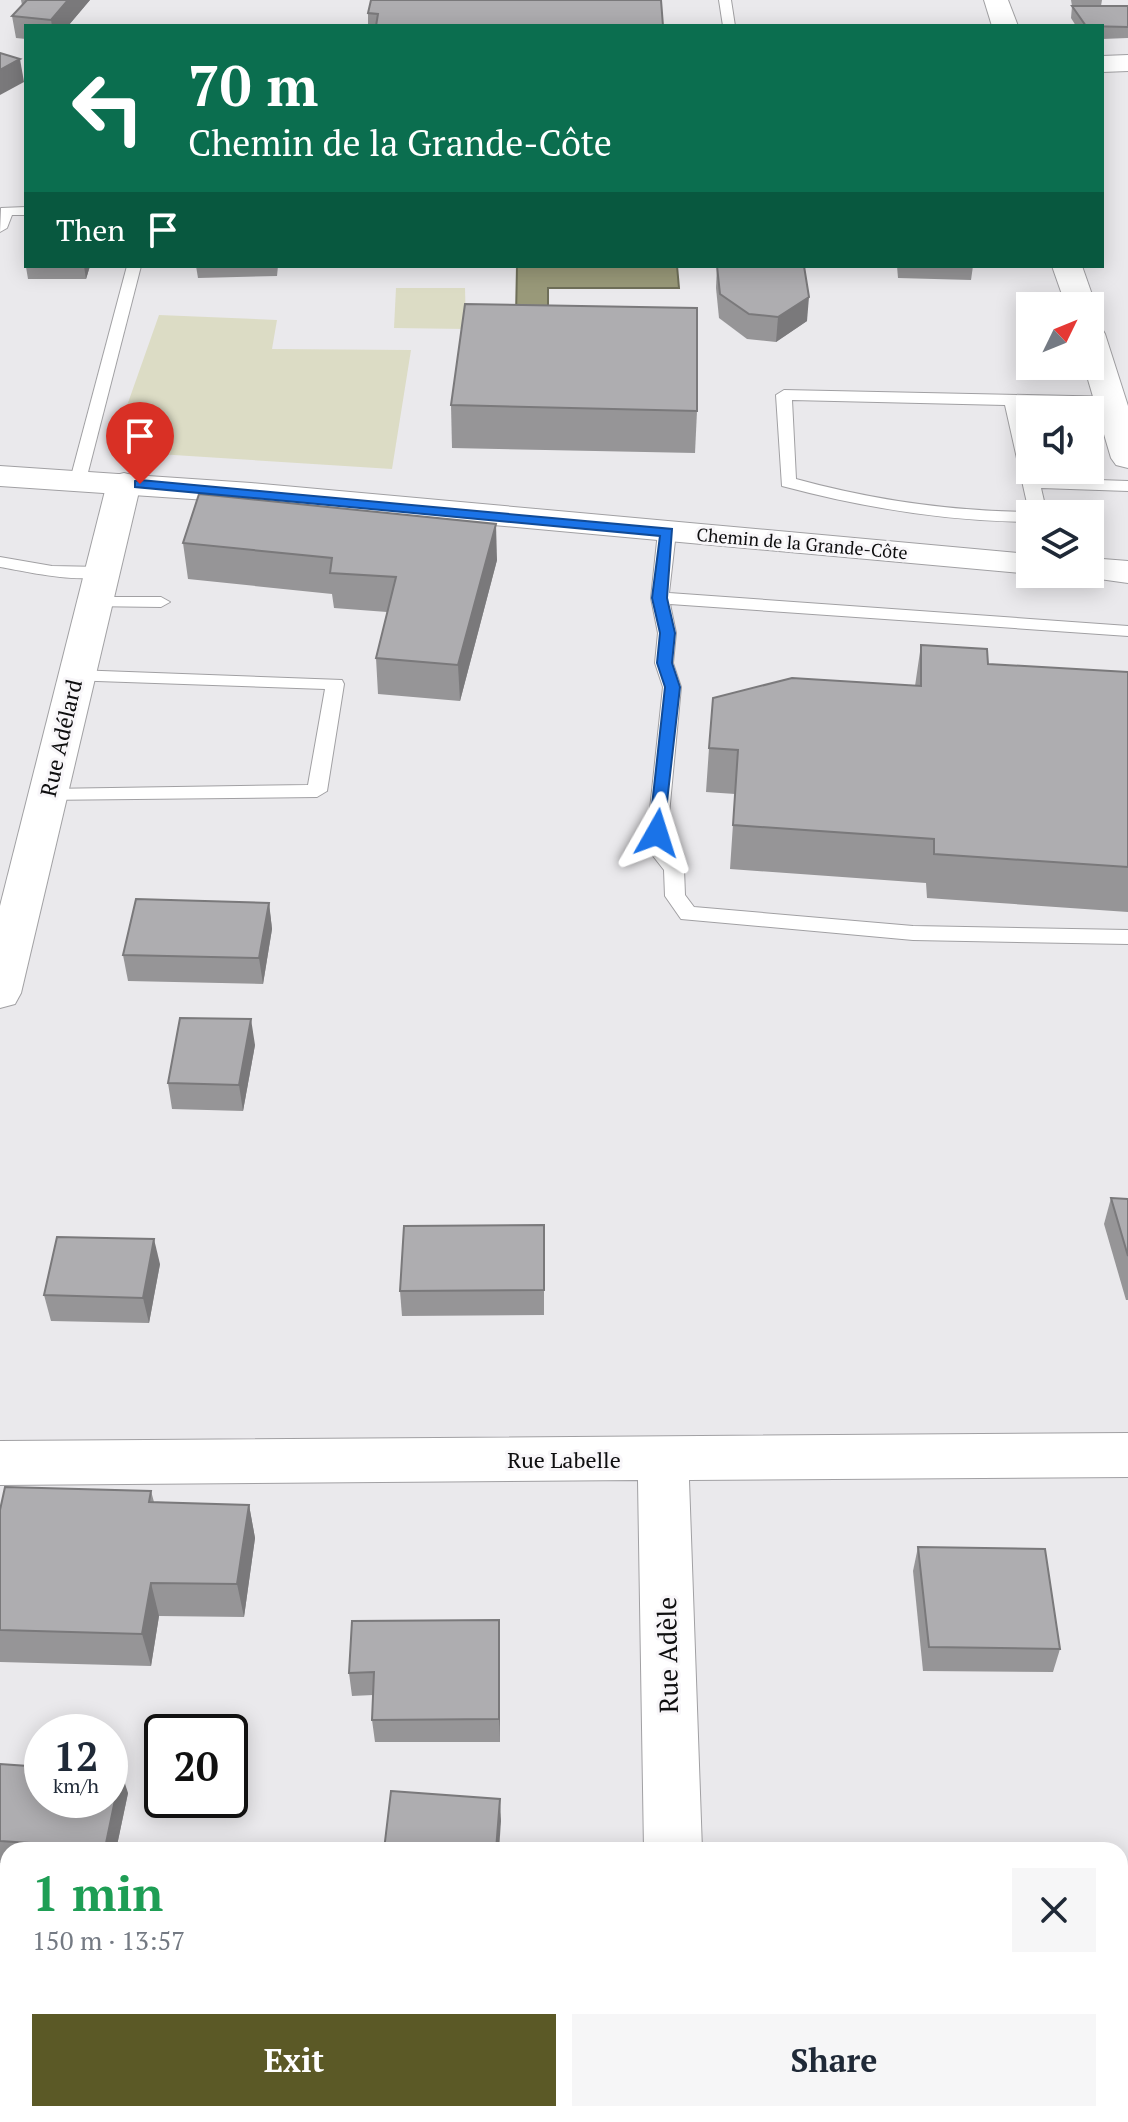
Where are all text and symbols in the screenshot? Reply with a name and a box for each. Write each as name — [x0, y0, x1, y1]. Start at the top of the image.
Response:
text: 70 m — [188, 48, 318, 122]
icon: left — [56, 56, 160, 160]
text: Chemin de la Grande-Côte — [188, 119, 612, 166]
icon: arrive — [141, 208, 185, 252]
text: Then — [56, 210, 125, 250]
north arrow — [1016, 292, 1104, 380]
map controls — [1016, 292, 1104, 588]
button: sound — [1016, 396, 1104, 484]
pin — [106, 402, 174, 484]
icon: arrive — [118, 414, 162, 458]
button: layers — [1016, 500, 1104, 588]
street label: Chemin de la Grande-Côte — [695, 522, 909, 564]
street label: Rue Adélard — [33, 676, 88, 799]
position arrow — [615, 791, 699, 875]
street label: Rue Labelle — [507, 1445, 621, 1474]
street label: Rue Adèle — [649, 1596, 685, 1714]
speed limit sign: 20 — [144, 1714, 248, 1818]
text: 12 — [53, 1729, 99, 1782]
text: km/h — [53, 1772, 99, 1799]
text: 1 min — [32, 1861, 163, 1925]
button: close — [1012, 1868, 1096, 1952]
text: 150 m · 13:57 — [32, 1923, 185, 1957]
button: Exit — [32, 2014, 556, 2106]
button: Share — [572, 2014, 1096, 2106]

